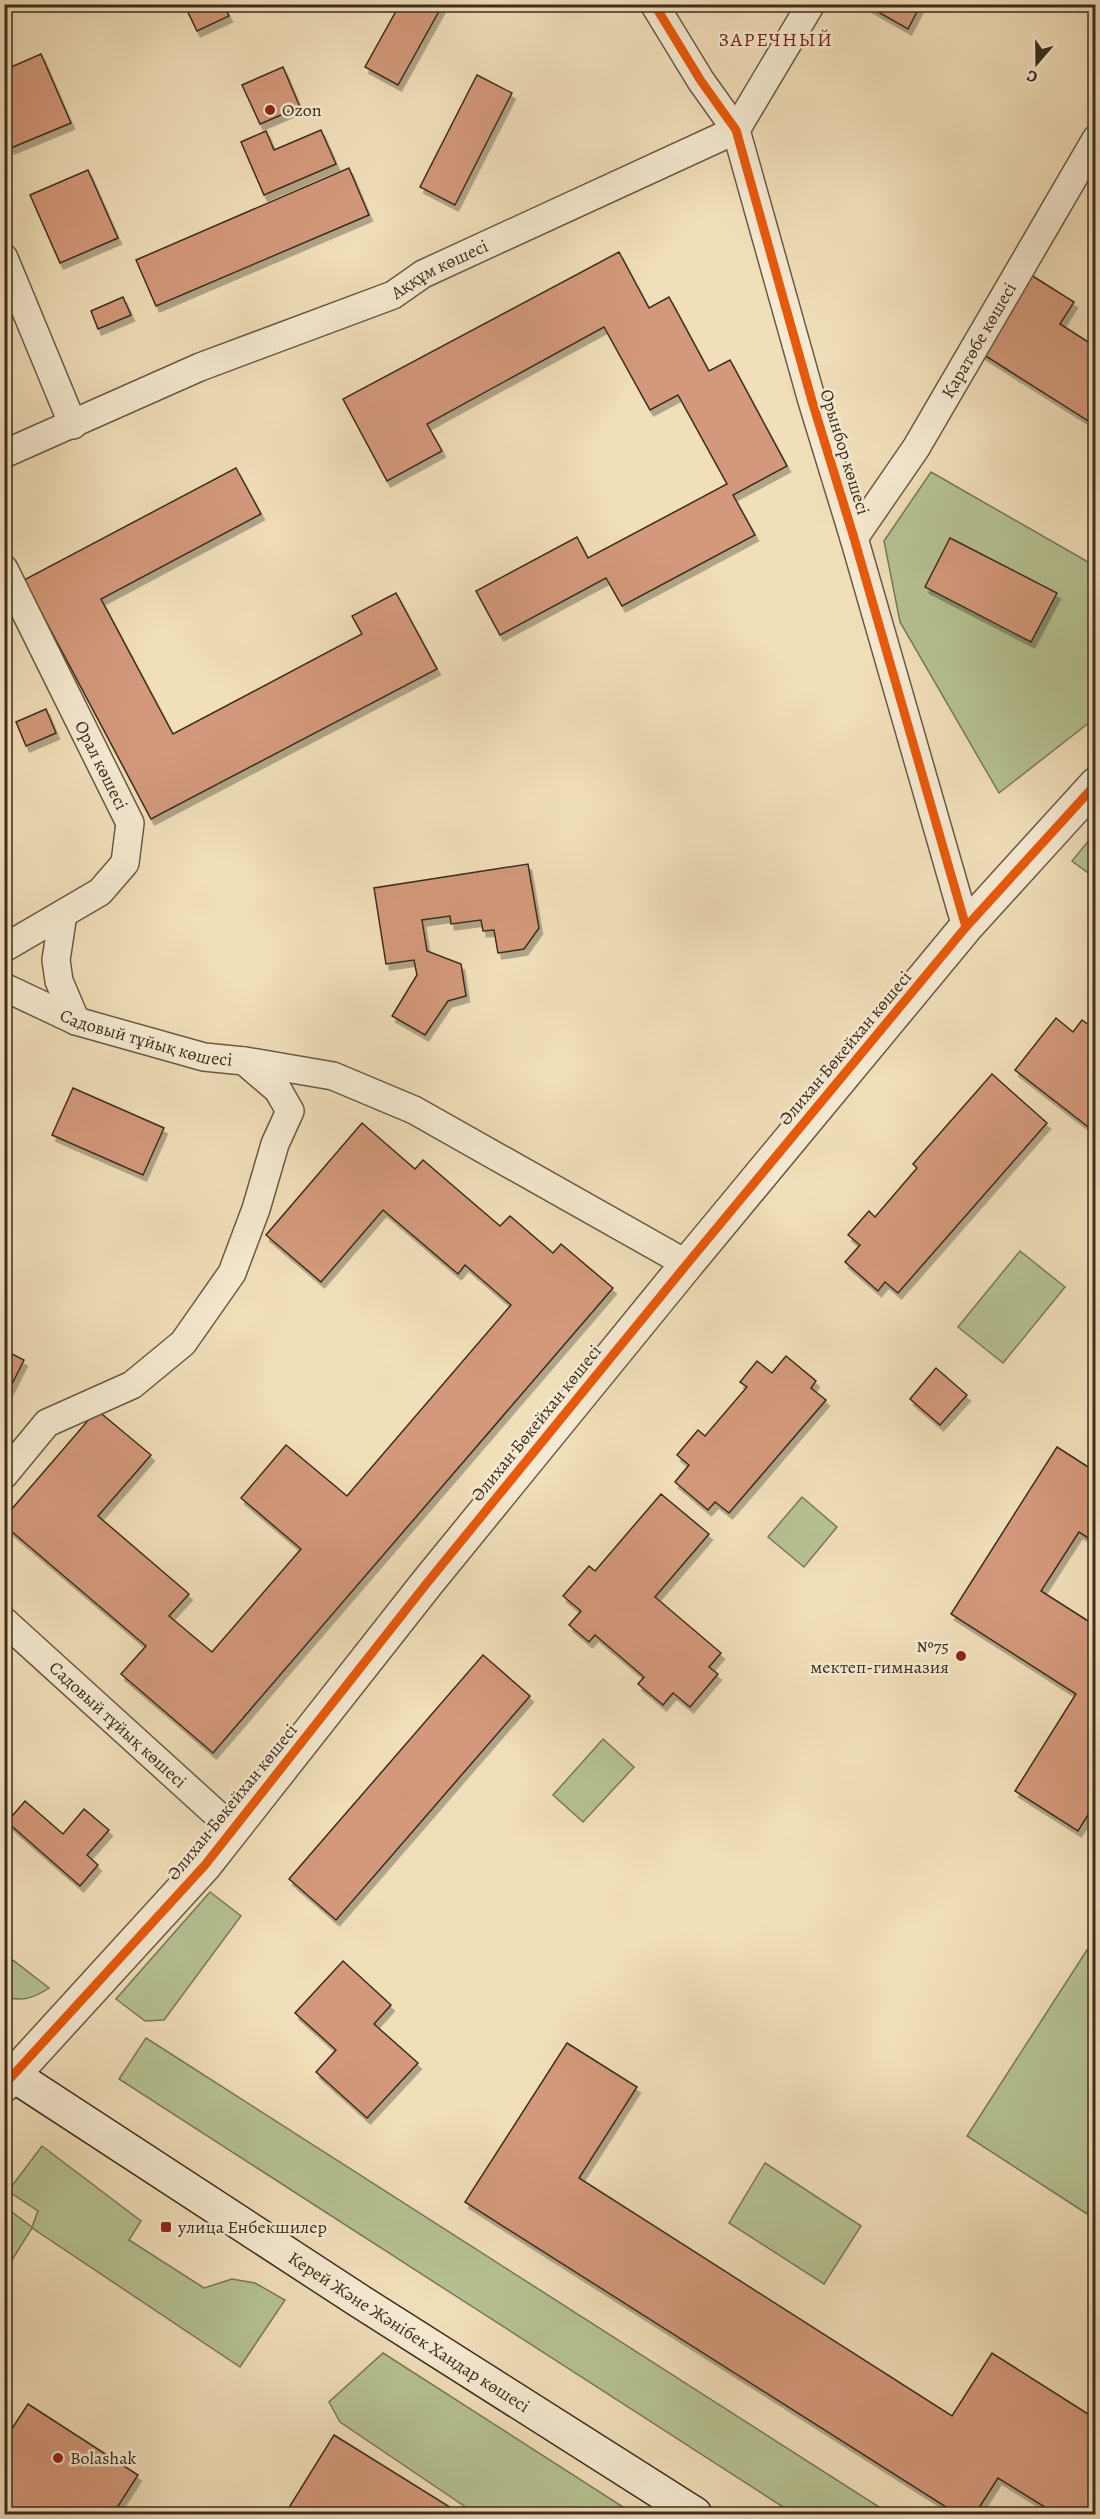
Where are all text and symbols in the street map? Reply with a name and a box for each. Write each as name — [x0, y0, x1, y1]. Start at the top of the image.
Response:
district label: ЗАРЕЧНЫЙ — [718, 26, 834, 53]
north arrow — [1007, 33, 1067, 93]
text: С — [1024, 64, 1041, 88]
place label: Ozon — [282, 98, 322, 122]
marker: Ozon — [263, 103, 277, 117]
street label: Аққұм көшесі — [385, 234, 492, 305]
street label: Қаратөбе көшесі — [936, 278, 1022, 402]
street label: Орынбор көшесі — [815, 386, 875, 518]
street label: Орал көшесі — [69, 717, 134, 814]
street label: Әлихан Бөкейхан көшесі — [773, 966, 917, 1130]
street label: Садовый тұйық көшесі — [56, 1003, 233, 1072]
street label: Әлихан Бөкейхан көшесі — [465, 1340, 607, 1506]
place label: №75 мектеп-гимназия — [810, 1634, 949, 1679]
marker: №75 мектеп-гимназия — [954, 1649, 968, 1663]
street label: Садовый тұйық көшесі — [44, 1656, 192, 1793]
street label: Әлихан Бөкейхан көшесі — [161, 1719, 303, 1885]
place label: улица Енбекшилер — [177, 2215, 327, 2239]
marker: улица Енбекшилер — [159, 2220, 173, 2234]
street label: Керей Және Жәнібек Хандар көшесі — [284, 2246, 534, 2418]
place label: Bolashak — [70, 2446, 137, 2470]
marker: Bolashak — [51, 2451, 65, 2465]

